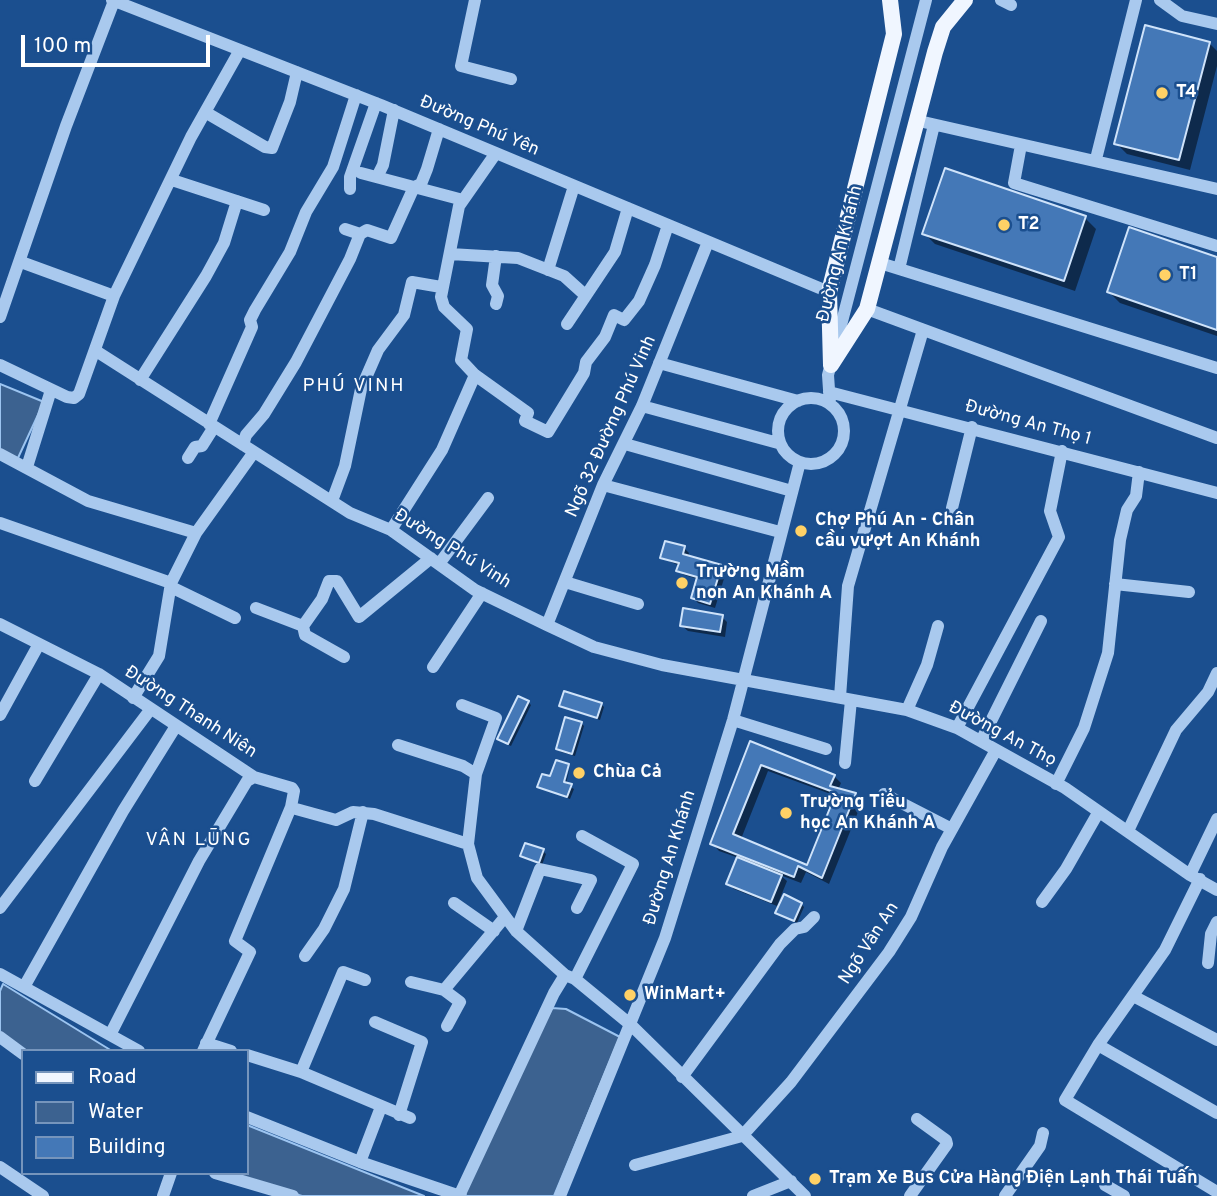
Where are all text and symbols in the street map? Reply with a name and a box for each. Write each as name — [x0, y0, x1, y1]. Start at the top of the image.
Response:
scale bar — [24, 21, 214, 65]
text: 100 m — [34, 33, 91, 60]
place label: T4 — [1176, 82, 1197, 104]
marker: T4 — [1154, 85, 1170, 101]
street label: Đường Phú Yên — [416, 92, 542, 162]
street label: Đường An Khánh — [814, 184, 868, 324]
place label: T2 — [1018, 214, 1040, 236]
marker: T2 — [996, 217, 1012, 233]
place label: T1 — [1179, 264, 1197, 286]
marker: T1 — [1157, 267, 1173, 283]
street label: Ngõ 32 Đường Phú Vinh — [562, 333, 662, 521]
district label: PHÚ VINH — [303, 376, 405, 398]
street label: Đường An Thọ 1 — [962, 397, 1094, 451]
street label: Đường Phú Vinh — [389, 505, 515, 595]
place label: Chợ Phú An - Chân cầu vượt An Khánh — [815, 510, 980, 552]
marker: Chợ Phú An - Chân cầu vượt An Khánh — [793, 523, 809, 539]
place label: Trường Mầm non An Khánh A — [696, 562, 832, 604]
marker: Trường Mầm non An Khánh A — [674, 575, 690, 591]
street label: Đường Thanh Niên — [120, 662, 260, 764]
street label: Đường An Thọ — [944, 698, 1060, 772]
place label: Chùa Cả — [593, 762, 662, 784]
marker: Chùa Cả — [571, 765, 587, 781]
street label: Đường An Khánh — [640, 788, 702, 928]
place label: Trường Tiểu học An Khánh A — [800, 792, 935, 834]
marker: Trường Tiểu học An Khánh A — [778, 805, 794, 821]
district label: VÂN LŨNG — [146, 830, 252, 852]
street label: Ngõ Vân An — [835, 899, 905, 989]
place label: WinMart+ — [644, 984, 726, 1006]
marker: WinMart+ — [622, 987, 638, 1003]
legend — [21, 1049, 248, 1175]
text: Road — [88, 1064, 137, 1091]
text: Water — [88, 1099, 143, 1126]
text: Building — [88, 1134, 166, 1161]
place label: Trạm Xe Bus Cửa Hàng Điện Lạnh Thái Tuấn — [829, 1168, 1198, 1190]
marker: Trạm Xe Bus Cửa Hàng Điện Lạnh Thái Tuấn — [807, 1171, 823, 1187]

